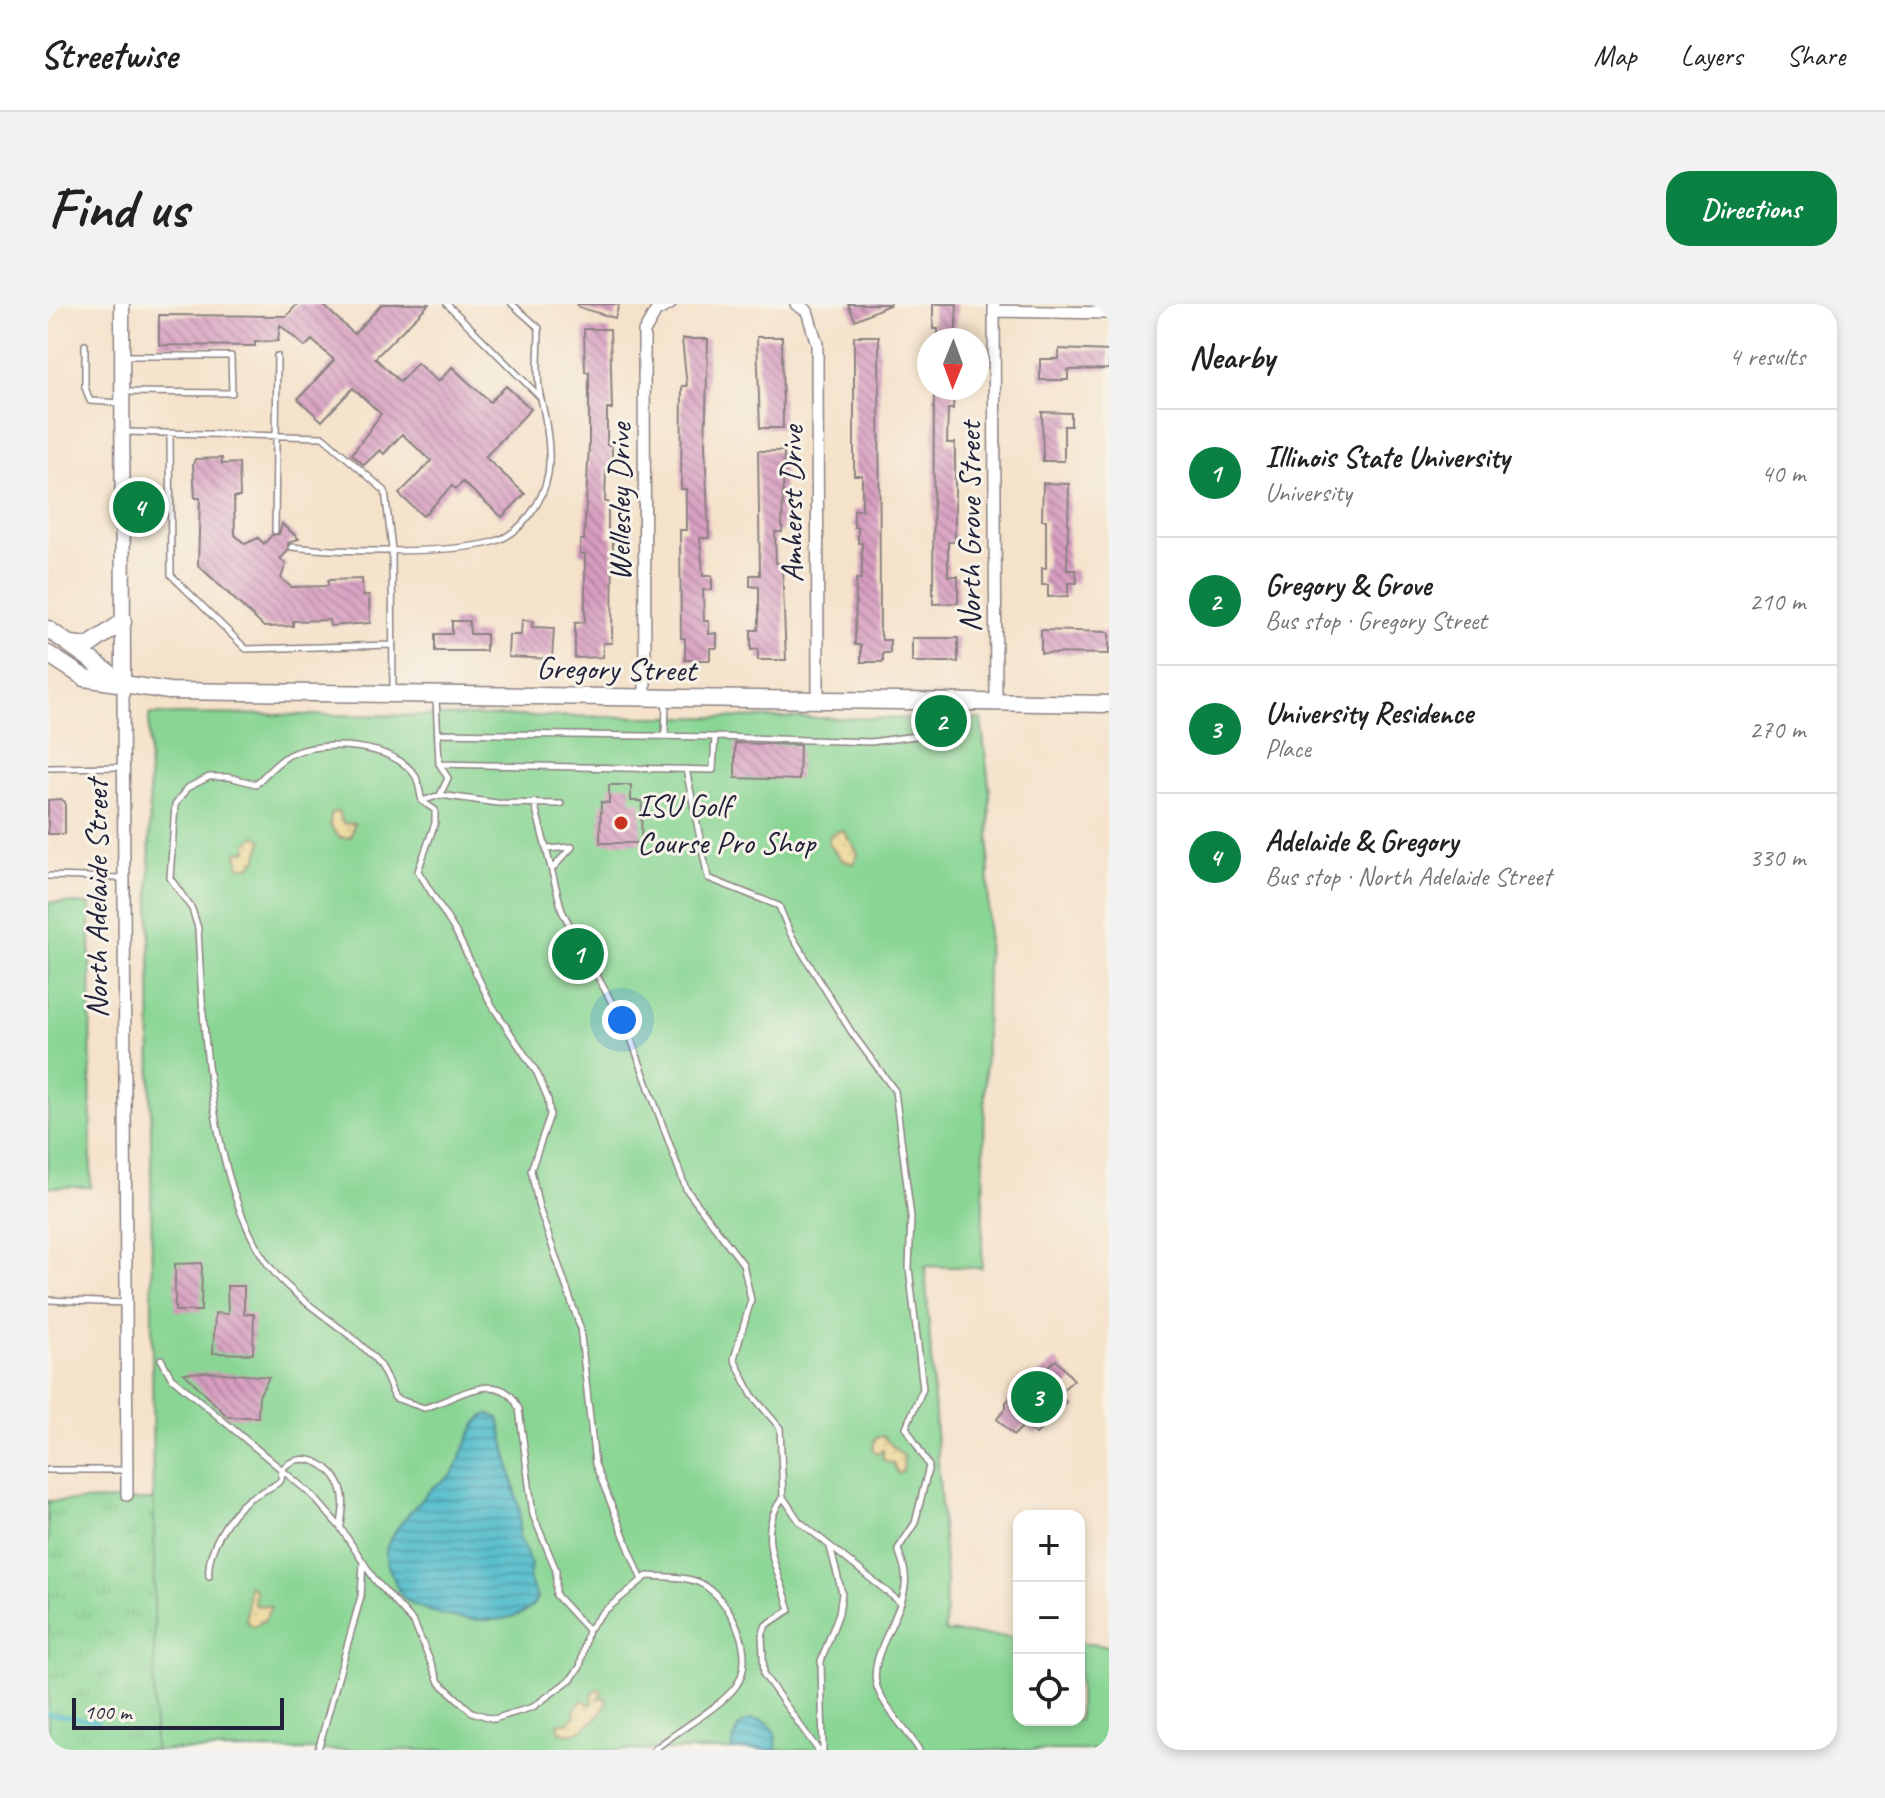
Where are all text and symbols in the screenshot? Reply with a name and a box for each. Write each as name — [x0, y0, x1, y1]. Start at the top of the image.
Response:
text: Streetwise — [40, 32, 177, 79]
text: Map — [1594, 38, 1637, 73]
text: Layers — [1681, 38, 1742, 73]
text: Share — [1786, 38, 1845, 73]
button: Directions — [1666, 171, 1837, 246]
text: Find us — [48, 173, 188, 244]
north arrow — [917, 328, 989, 400]
text: Nearby — [1189, 335, 1275, 378]
text: 4 results — [1729, 340, 1805, 373]
street label: North Grove Street — [949, 418, 990, 632]
street label: Wellesley Drive — [599, 420, 640, 581]
street label: Amherst Drive — [771, 423, 812, 583]
text: Illinois State University — [1265, 438, 1509, 476]
text: 1 — [1209, 457, 1221, 490]
text: 40 m — [1761, 457, 1805, 490]
text: University — [1265, 476, 1352, 509]
pin: 4 — [113, 477, 165, 537]
text: Gregory & Grove — [1265, 566, 1431, 604]
text: 2 — [1209, 585, 1221, 618]
text: 210 m — [1749, 585, 1805, 618]
text: Bus stop · Gregory Street — [1265, 604, 1487, 637]
street label: Gregory Street — [536, 647, 699, 691]
pin: 2 — [915, 691, 967, 751]
text: University Residence — [1265, 694, 1473, 732]
text: 3 — [1209, 713, 1221, 746]
text: 270 m — [1749, 713, 1805, 746]
text: Place — [1265, 732, 1311, 765]
street label: North Adelaide Street — [76, 775, 117, 1018]
place label: ISU Golf Course Pro Shop — [637, 785, 817, 863]
marker: ISU Golf Course Pro Shop — [612, 814, 630, 832]
text: Adelaide & Gregory — [1265, 822, 1458, 860]
text: 4 — [1209, 841, 1221, 874]
text: 330 m — [1749, 841, 1805, 874]
text: Bus stop · North Adelaide Street — [1265, 860, 1551, 893]
pin: 1 — [552, 924, 604, 984]
your location — [602, 1000, 642, 1040]
pin: 3 — [1011, 1367, 1063, 1427]
map controls — [1013, 1510, 1085, 1726]
button: + — [1013, 1510, 1085, 1582]
button: − — [1013, 1582, 1085, 1654]
button: locate — [1013, 1654, 1085, 1726]
scale bar — [72, 1694, 284, 1730]
text: 100 m — [84, 1698, 131, 1726]

